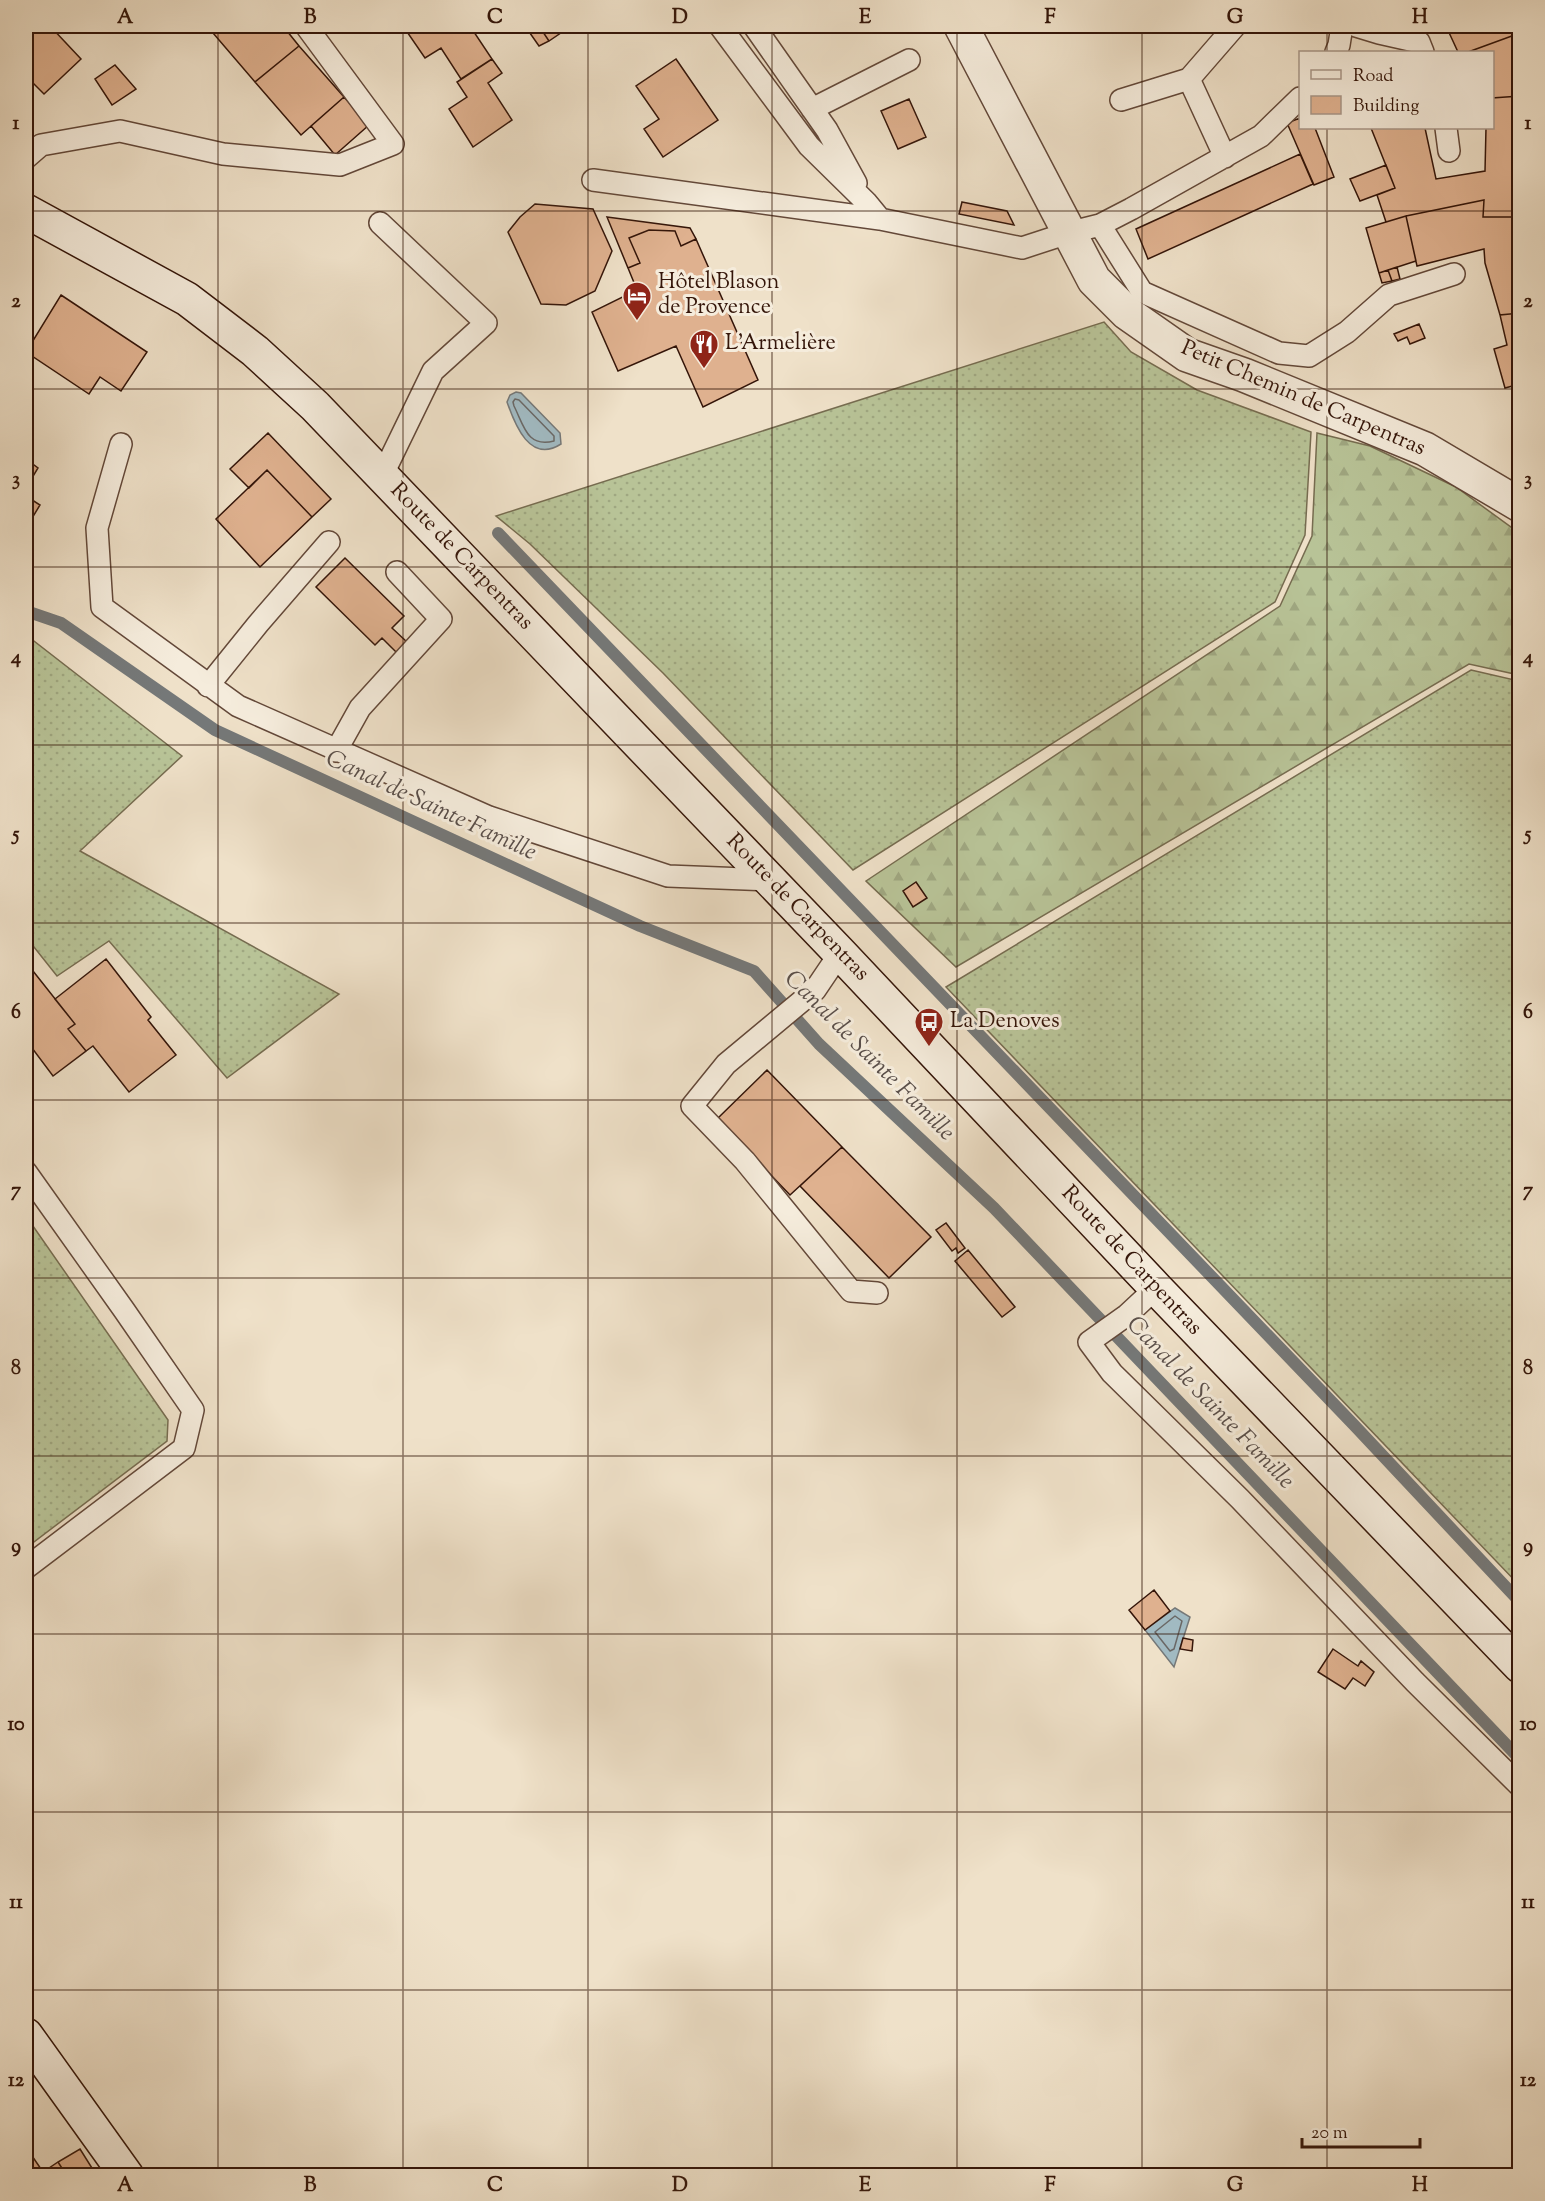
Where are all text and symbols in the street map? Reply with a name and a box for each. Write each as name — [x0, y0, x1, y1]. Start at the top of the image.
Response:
text: A — [117, 4, 134, 33]
text: B — [304, 4, 317, 33]
text: C — [487, 4, 503, 33]
text: D — [672, 4, 688, 33]
text: E — [859, 4, 872, 33]
text: F — [1044, 4, 1056, 33]
text: G — [1227, 4, 1244, 33]
text: H — [1412, 4, 1428, 33]
legend — [1299, 51, 1494, 129]
text: Road — [1353, 64, 1393, 90]
text: Building — [1353, 94, 1419, 120]
text: 1 — [13, 110, 20, 139]
text: 1 — [1525, 110, 1532, 139]
place label: Hôtel Blason de Provence — [658, 267, 780, 324]
hotel icon: Hôtel Blason de Provence — [621, 280, 653, 322]
text: 2 — [11, 288, 21, 317]
text: 2 — [1523, 288, 1533, 317]
restaurant icon: L'Armelière — [688, 328, 720, 370]
place label: L'Armelière — [725, 328, 836, 360]
street label: Petit Chemin de Carpentras — [1176, 333, 1430, 465]
text: 3 — [12, 466, 20, 495]
text: 3 — [1524, 466, 1532, 495]
street label: Route de Carpentras — [382, 476, 540, 638]
text: 4 — [10, 644, 21, 673]
text: 4 — [1522, 644, 1533, 673]
water label: Canal de Sainte Famille — [320, 742, 542, 870]
text: 5 — [11, 821, 20, 850]
text: 5 — [1523, 821, 1532, 850]
street label: Route de Carpentras — [718, 827, 876, 989]
water label: Canal de Sainte Famille — [776, 963, 962, 1149]
text: 6 — [11, 999, 21, 1028]
text: 6 — [1523, 999, 1533, 1028]
bus stop icon: La Denoves — [913, 1006, 945, 1048]
place label: La Denoves — [950, 1006, 1060, 1038]
text: 7 — [11, 1177, 22, 1206]
text: 7 — [1523, 1177, 1534, 1206]
street label: Route de Carpentras — [1053, 1179, 1209, 1343]
water label: Canal de Sainte Famille — [1118, 1309, 1302, 1497]
text: 8 — [11, 1355, 21, 1384]
text: 8 — [1523, 1355, 1533, 1384]
text: 9 — [11, 1533, 21, 1562]
text: 9 — [1523, 1533, 1533, 1562]
text: 10 — [7, 1711, 25, 1740]
text: 10 — [1519, 1711, 1537, 1740]
text: 11 — [9, 1889, 23, 1918]
text: 11 — [1521, 1889, 1535, 1918]
text: 12 — [8, 2067, 25, 2096]
text: 12 — [1520, 2067, 1537, 2096]
scale bar — [1302, 2111, 1420, 2149]
text: 20 m — [1311, 2121, 1348, 2147]
text: A — [117, 2172, 134, 2201]
text: B — [304, 2172, 317, 2201]
text: C — [487, 2172, 503, 2201]
text: D — [672, 2172, 688, 2201]
text: E — [859, 2172, 872, 2201]
text: F — [1044, 2172, 1056, 2201]
text: G — [1227, 2172, 1244, 2201]
text: H — [1412, 2172, 1428, 2201]

